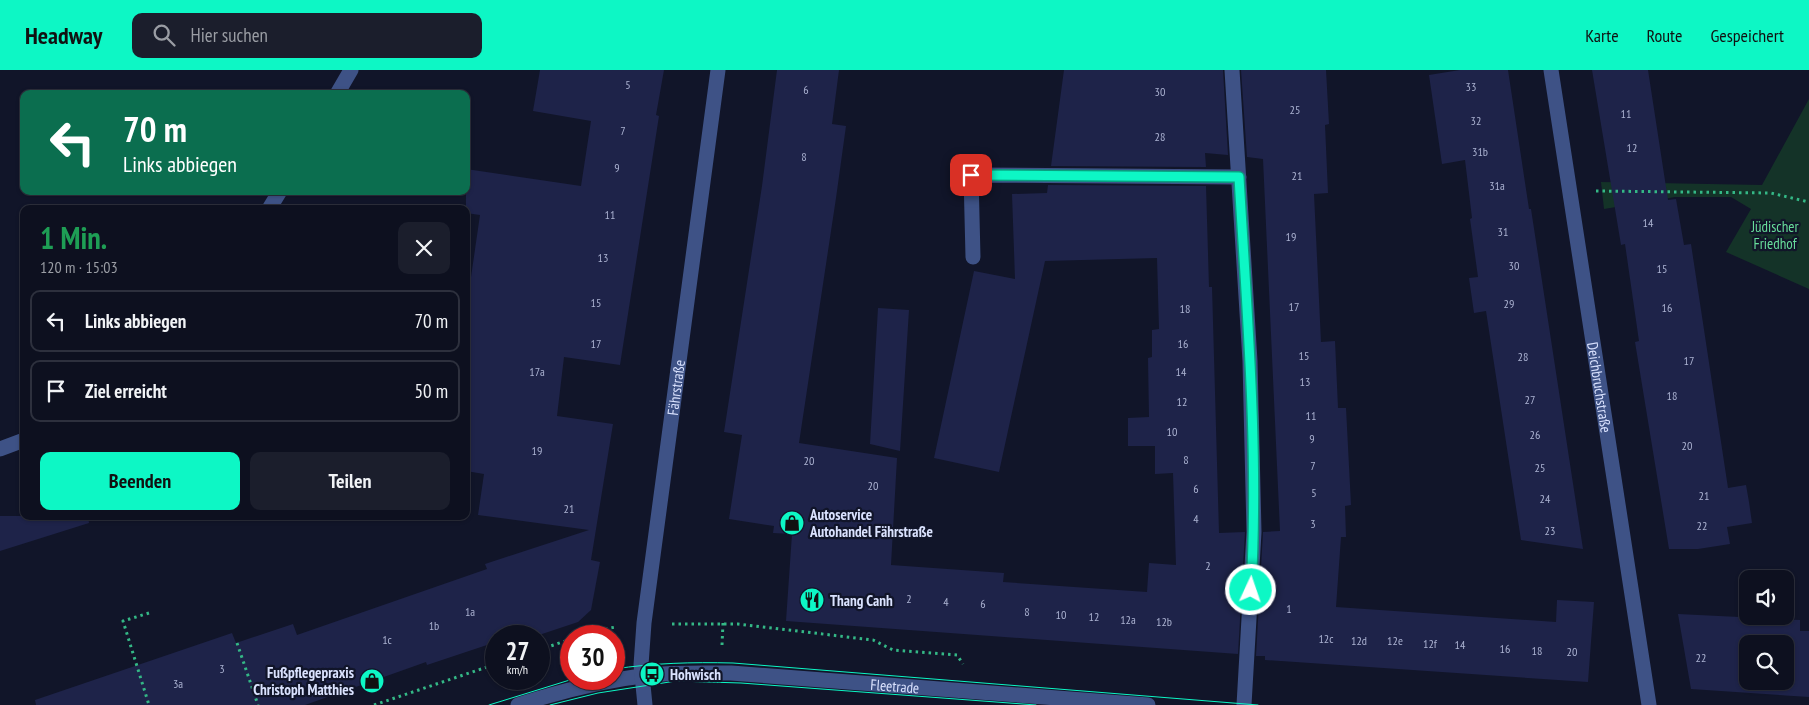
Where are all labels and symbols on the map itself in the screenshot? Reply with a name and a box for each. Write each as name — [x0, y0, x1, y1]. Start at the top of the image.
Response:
house number: 5 — [625, 77, 631, 92]
house number: 33 — [1466, 79, 1476, 94]
house number: 6 — [803, 82, 809, 97]
house number: 30 — [1155, 84, 1165, 99]
house number: 25 — [1290, 102, 1300, 117]
house number: 11 — [1621, 106, 1631, 121]
house number: 32 — [1471, 113, 1481, 128]
house number: 7 — [620, 123, 626, 138]
house number: 28 — [1155, 129, 1165, 144]
house number: 12 — [1627, 140, 1637, 155]
house number: 31b — [1472, 144, 1488, 159]
house number: 8 — [801, 149, 807, 164]
pin — [950, 154, 992, 196]
house number: 9 — [614, 160, 620, 175]
house number: 21 — [1292, 168, 1302, 183]
house number: 31a — [1489, 178, 1505, 193]
house number: 11 — [605, 207, 615, 222]
house number: 14 — [1643, 215, 1654, 230]
park label: Jüdischer Friedhof — [1750, 217, 1799, 253]
house number: 31 — [1498, 224, 1508, 239]
house number: 19 — [1286, 229, 1296, 244]
house number: 13 — [598, 250, 608, 265]
house number: 30 — [1509, 258, 1519, 273]
house number: 15 — [1657, 261, 1667, 276]
house number: 15 — [591, 295, 601, 310]
house number: 29 — [1504, 296, 1514, 311]
house number: 17 — [1289, 299, 1299, 314]
house number: 16 — [1662, 300, 1672, 315]
house number: 18 — [1180, 301, 1190, 316]
house number: 17 — [591, 336, 601, 351]
house number: 16 — [1178, 336, 1188, 351]
street label: Deichbruchstraße — [1584, 341, 1616, 434]
house number: 15 — [1299, 348, 1309, 363]
house number: 28 — [1518, 349, 1528, 364]
house number: 17 — [1684, 353, 1694, 368]
street label: Fährstraße — [662, 358, 689, 416]
house number: 17a — [529, 364, 545, 379]
house number: 14 — [1176, 364, 1187, 379]
house number: 13 — [1300, 374, 1310, 389]
house number: 18 — [1667, 388, 1677, 403]
house number: 27 — [1525, 392, 1535, 407]
house number: 12 — [1177, 394, 1187, 409]
house number: 11 — [1306, 408, 1316, 423]
house number: 10 — [1167, 424, 1177, 439]
house number: 26 — [1530, 427, 1540, 442]
house number: 9 — [1309, 431, 1315, 446]
house number: 20 — [1682, 438, 1692, 453]
house number: 19 — [532, 443, 542, 458]
house number: 8 — [1183, 452, 1189, 467]
house number: 20 — [804, 453, 814, 468]
house number: 7 — [1310, 458, 1316, 473]
house number: 25 — [1535, 460, 1545, 475]
house number: 20 — [868, 478, 878, 493]
house number: 6 — [1193, 481, 1199, 496]
house number: 5 — [1311, 485, 1317, 500]
house number: 21 — [1699, 488, 1709, 503]
house number: 24 — [1540, 491, 1551, 506]
house number: 21 — [564, 501, 574, 516]
place label: Autoservice Autohandel Fährstraße — [809, 505, 933, 541]
shop icon: Autoservice Autohandel Fährstraße — [779, 510, 805, 536]
house number: 4 — [1193, 511, 1199, 526]
house number: 3 — [1310, 516, 1316, 531]
house number: 22 — [1697, 518, 1707, 533]
house number: 23 — [1545, 523, 1555, 538]
house number: 2 — [1205, 558, 1211, 573]
position arrow — [1224, 563, 1276, 615]
restaurant icon: Thang Canh — [799, 587, 825, 613]
place label: Thang Canh — [830, 591, 893, 610]
house number: 2 — [906, 591, 912, 606]
house number: 4 — [943, 594, 949, 609]
house number: 6 — [980, 596, 986, 611]
house number: 1 — [1286, 601, 1292, 616]
house number: 1a — [465, 604, 475, 619]
house number: 8 — [1024, 604, 1030, 619]
house number: 10 — [1056, 607, 1066, 622]
house number: 12 — [1089, 609, 1099, 624]
house number: 12a — [1120, 612, 1136, 627]
house number: 12b — [1156, 614, 1172, 629]
house number: 1b — [429, 618, 439, 633]
speed limit sign: 30 — [560, 625, 625, 690]
house number: 12c — [1318, 631, 1334, 646]
house number: 1c — [382, 632, 393, 647]
house number: 12d — [1351, 633, 1367, 648]
house number: 12e — [1387, 633, 1403, 648]
house number: 12f — [1423, 636, 1438, 651]
house number: 14 — [1455, 637, 1466, 652]
house number: 16 — [1500, 641, 1510, 656]
house number: 18 — [1532, 643, 1542, 658]
house number: 20 — [1567, 644, 1577, 659]
house number: 22 — [1696, 650, 1706, 665]
house number: 3 — [219, 661, 225, 676]
bus stop icon: Hohwisch — [639, 661, 665, 687]
place label: Fußpflegepraxis Christoph Matthies — [253, 663, 354, 699]
place label: Hohwisch — [670, 665, 721, 684]
shop icon: Fußpflegepraxis Christoph Matthies — [359, 668, 385, 694]
street label: Fleetrade — [870, 674, 920, 697]
house number: 3a — [173, 676, 183, 691]

